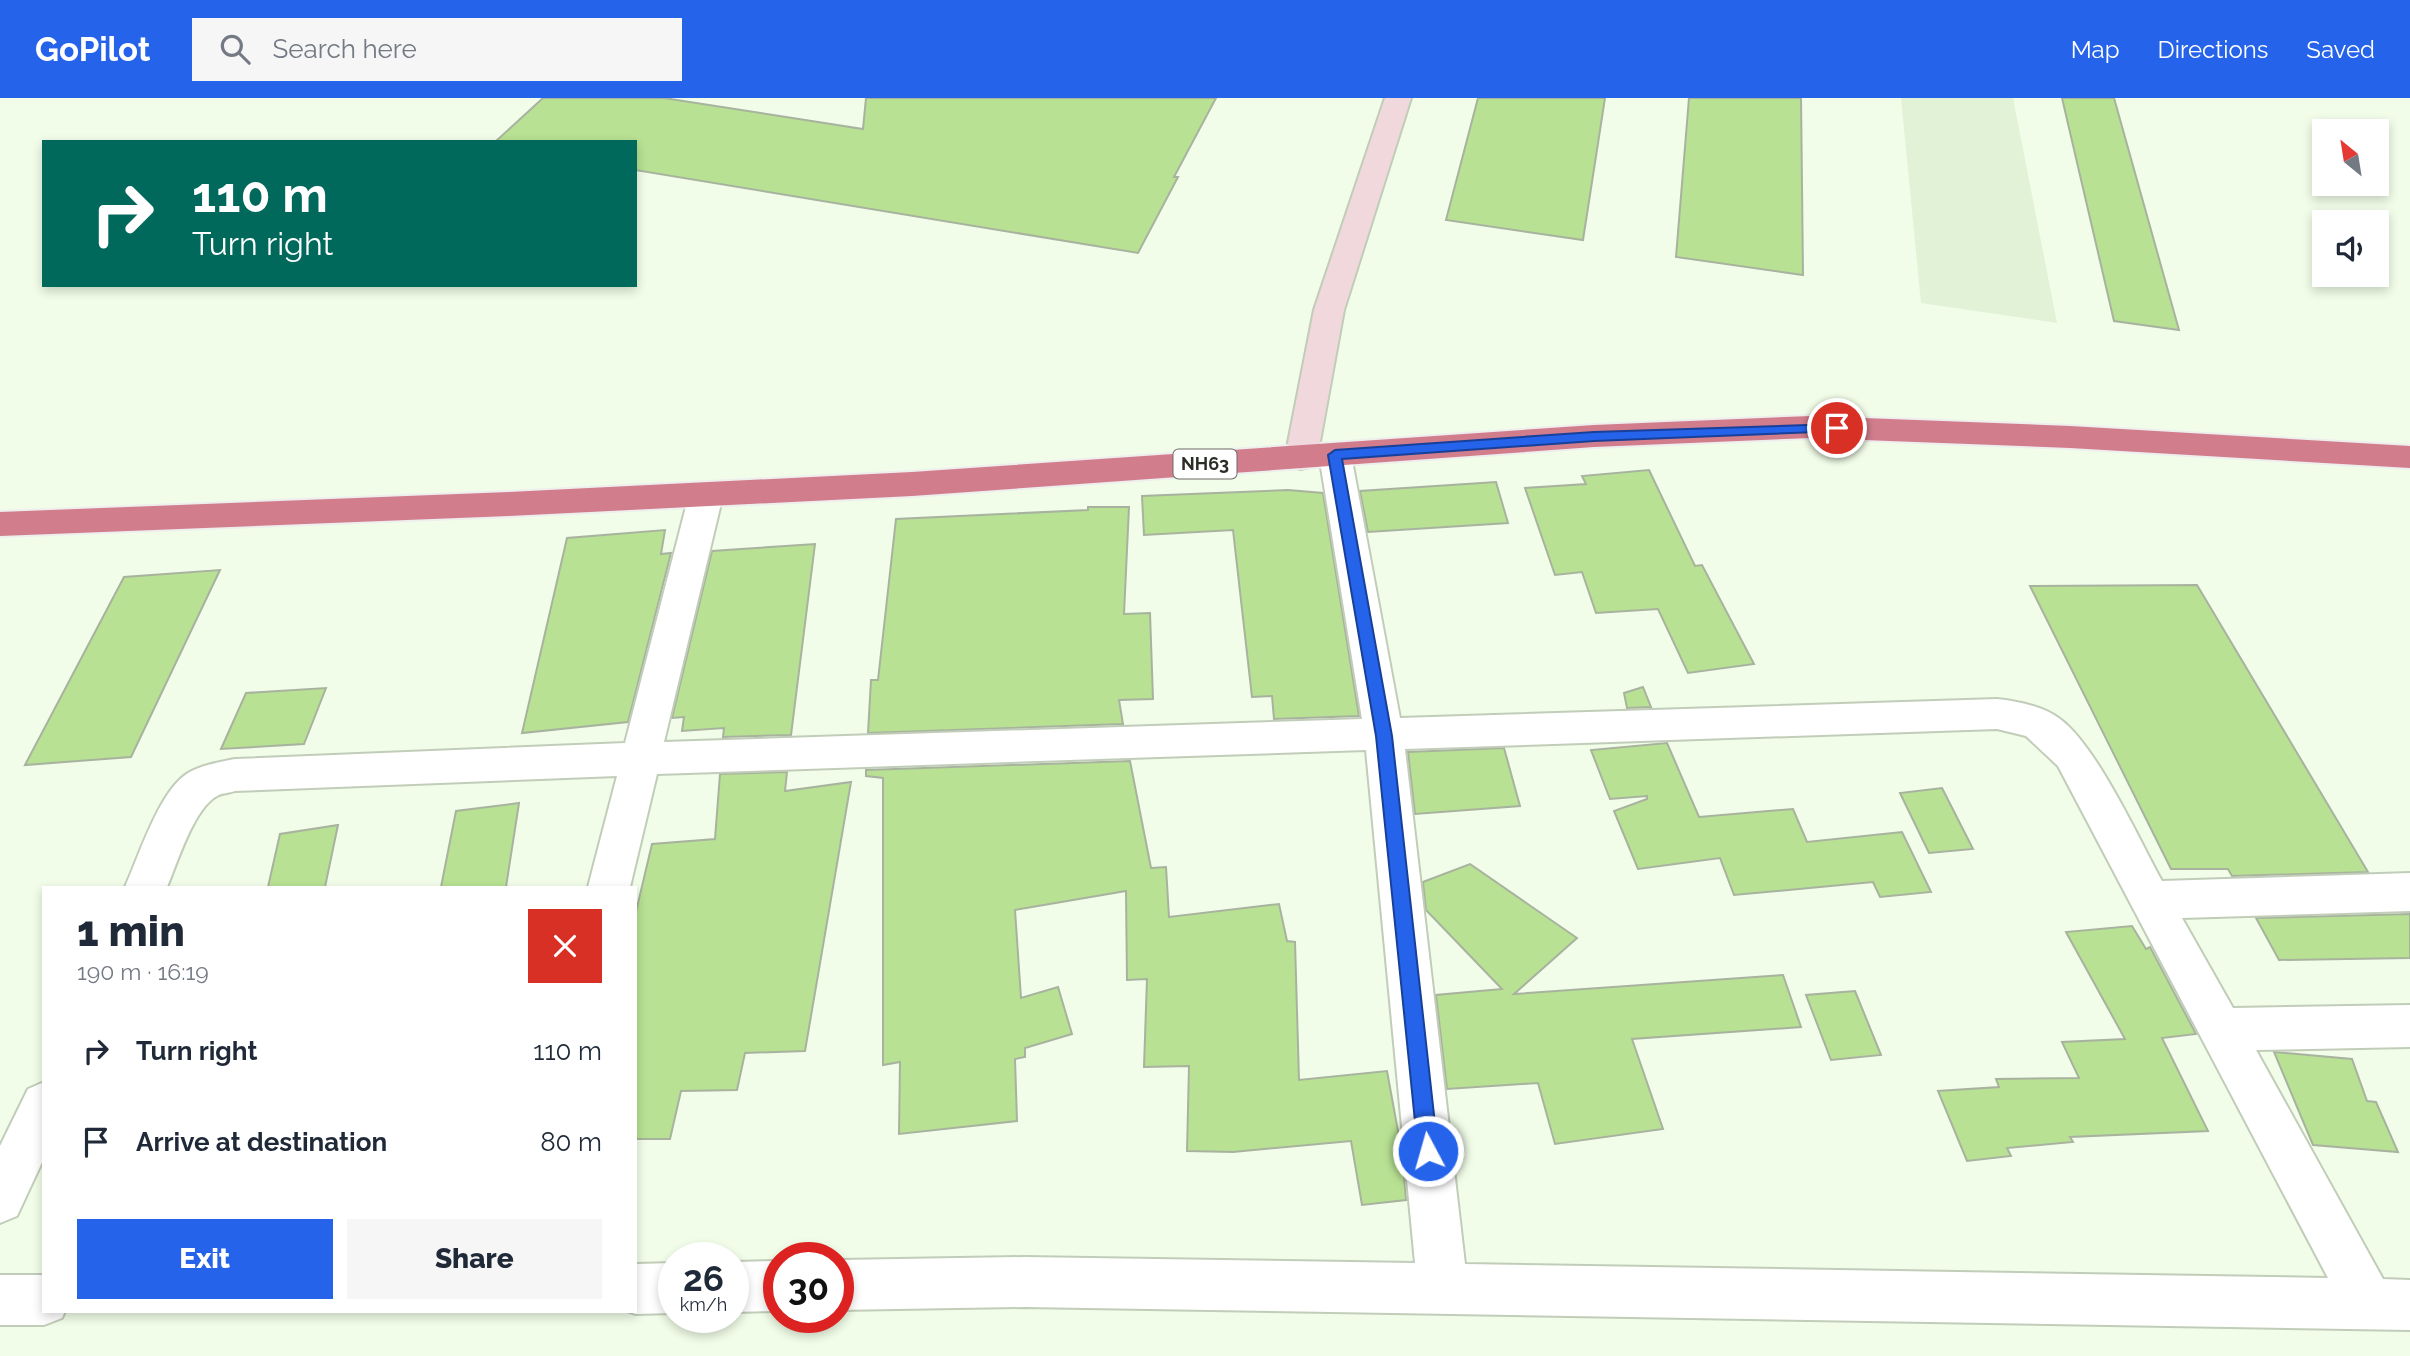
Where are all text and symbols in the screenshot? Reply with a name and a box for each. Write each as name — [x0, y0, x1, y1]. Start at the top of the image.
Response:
search box — [192, 18, 682, 81]
text: GoPilot — [35, 30, 150, 69]
icon: search — [216, 30, 254, 68]
text: Search here — [272, 34, 417, 64]
text: Map — [2071, 35, 2120, 64]
text: Directions — [2158, 35, 2268, 64]
text: Saved — [2306, 35, 2375, 64]
north arrow — [2312, 119, 2389, 196]
map controls — [2312, 119, 2389, 287]
text: 110 m — [192, 166, 328, 223]
icon: right — [77, 168, 168, 259]
button: sound — [2312, 210, 2389, 287]
text: Turn right — [192, 225, 333, 262]
pin — [1807, 398, 1867, 458]
icon: arrive — [1818, 409, 1856, 447]
road number: NH63 — [1174, 450, 1236, 478]
text: 1 min — [77, 907, 185, 956]
button: close — [528, 909, 602, 983]
text: 190 m · 16:19 — [77, 958, 209, 985]
icon: right — [77, 1032, 115, 1070]
text: Turn right — [136, 1036, 257, 1066]
text: 110 m — [533, 1036, 602, 1066]
position arrow — [1391, 1114, 1465, 1188]
icon: arrive — [77, 1123, 115, 1161]
text: Arrive at destination — [136, 1127, 387, 1157]
text: 80 m — [540, 1127, 602, 1157]
button: Exit — [77, 1219, 333, 1299]
button: Share — [347, 1219, 602, 1299]
speed limit sign: 30 — [763, 1242, 854, 1333]
text: 26 — [683, 1258, 724, 1299]
text: km/h — [680, 1294, 727, 1315]

